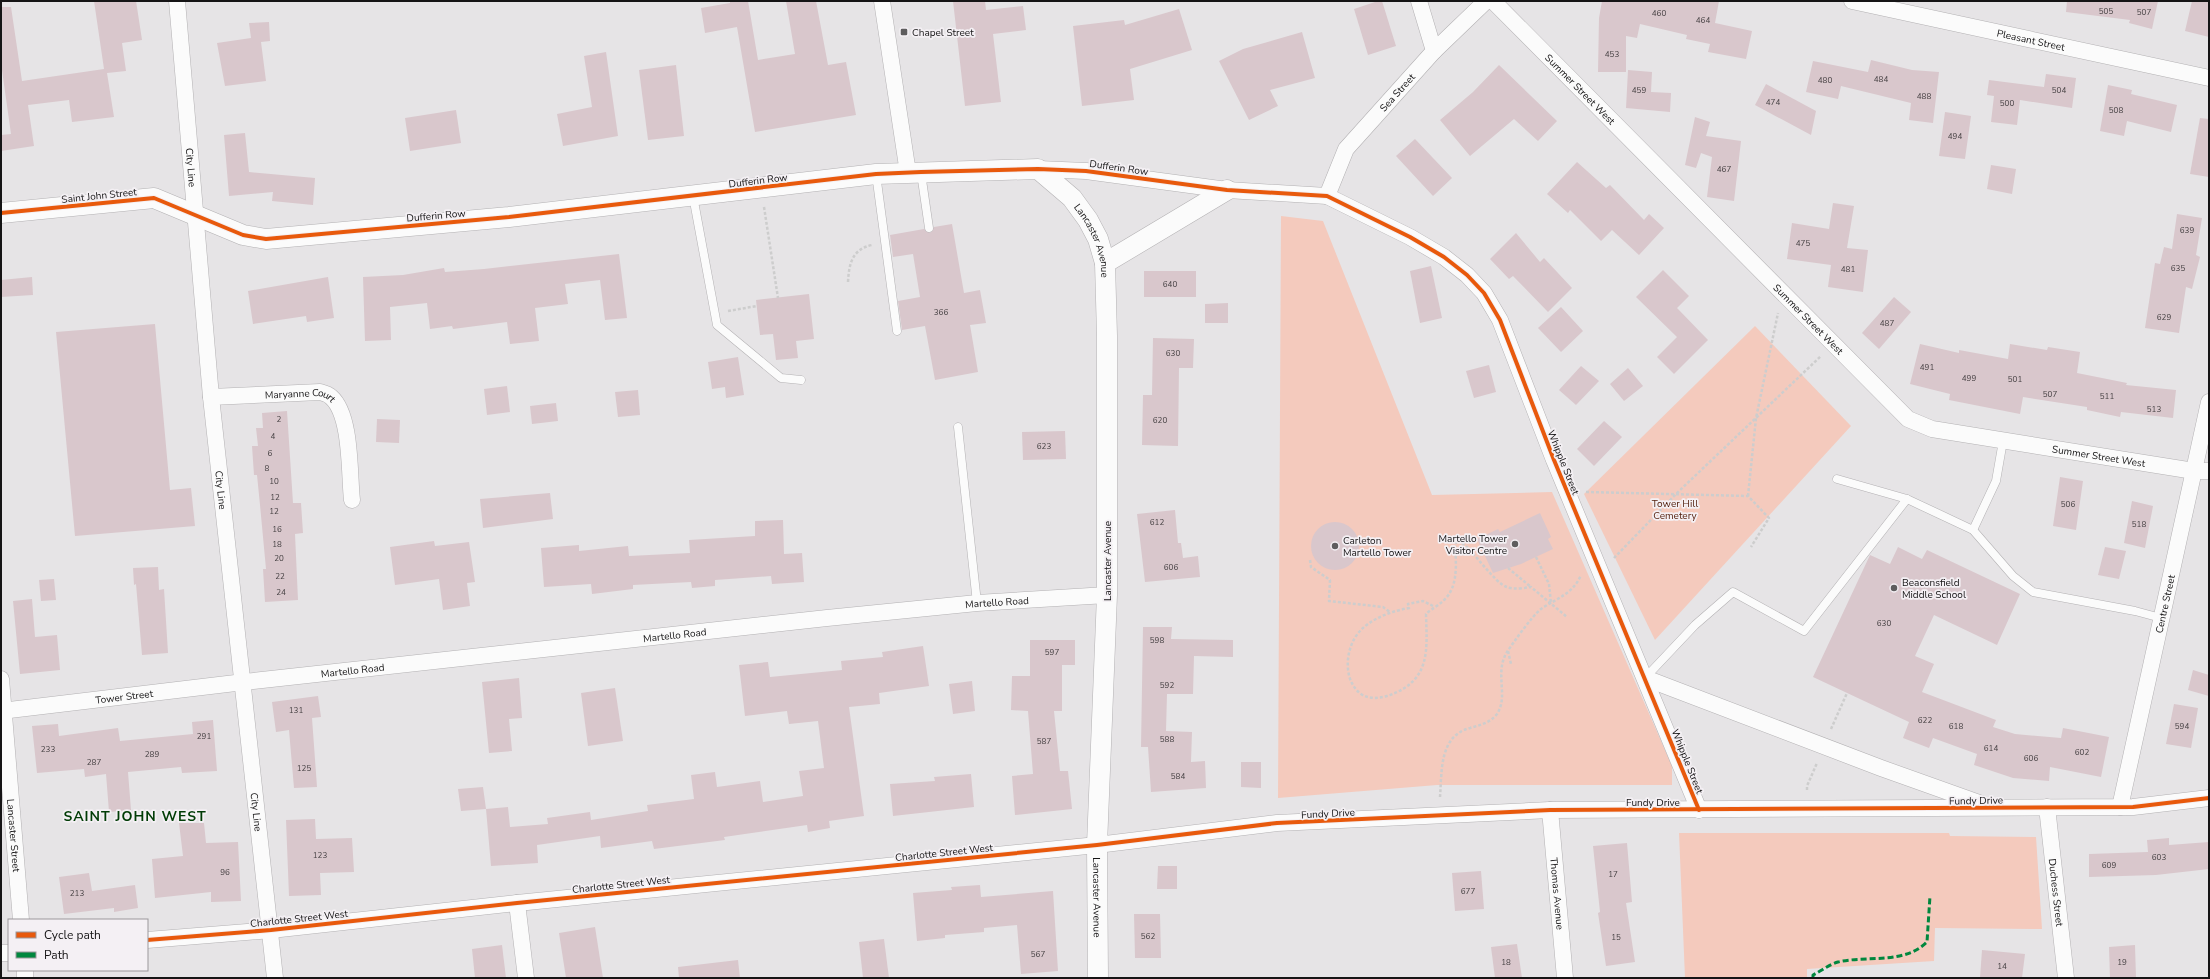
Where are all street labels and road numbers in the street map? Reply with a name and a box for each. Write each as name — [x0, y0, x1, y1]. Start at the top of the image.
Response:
street label: Pleasant Street — [1995, 26, 2066, 55]
street label: Summer Street West — [1541, 51, 1618, 128]
street label: Sea Street — [1377, 70, 1419, 115]
street label: City Line — [182, 147, 199, 188]
street label: Dufferin Row — [1089, 157, 1150, 179]
street label: Dufferin Row — [728, 170, 789, 192]
street label: Saint John Street — [61, 185, 138, 207]
street label: Lancaster Avenue — [1070, 201, 1111, 278]
street label: Dufferin Row — [406, 206, 467, 226]
street label: Summer Street West — [1770, 281, 1846, 358]
street label: Maryanne Court — [264, 386, 339, 406]
street label: Whipple Street — [1544, 428, 1583, 497]
street label: Summer Street West — [2051, 442, 2147, 471]
street label: City Line — [211, 470, 229, 510]
street label: Lancaster Avenue — [1101, 521, 1115, 601]
street label: Centre Street — [2152, 573, 2179, 635]
street label: Martello Road — [965, 594, 1029, 612]
street label: Martello Road — [642, 625, 707, 646]
street label: Martello Road — [320, 661, 385, 682]
street label: Tower Street — [95, 687, 154, 708]
street label: Whipple Street — [1668, 727, 1707, 796]
street label: City Line — [247, 792, 265, 832]
street label: Fundy Drive — [1949, 794, 2003, 808]
street label: Fundy Drive — [1626, 796, 1680, 810]
street label: Lancaster Street — [3, 798, 23, 873]
street label: Fundy Drive — [1301, 806, 1355, 822]
street label: Charlotte Street West — [895, 841, 994, 865]
street label: Lancaster Avenue — [1089, 857, 1104, 937]
street label: Thomas Avenue — [1546, 857, 1567, 931]
street label: Duchess Street — [2045, 858, 2066, 928]
street label: Charlotte Street West — [572, 873, 671, 897]
street label: Charlotte Street West — [250, 907, 349, 931]

